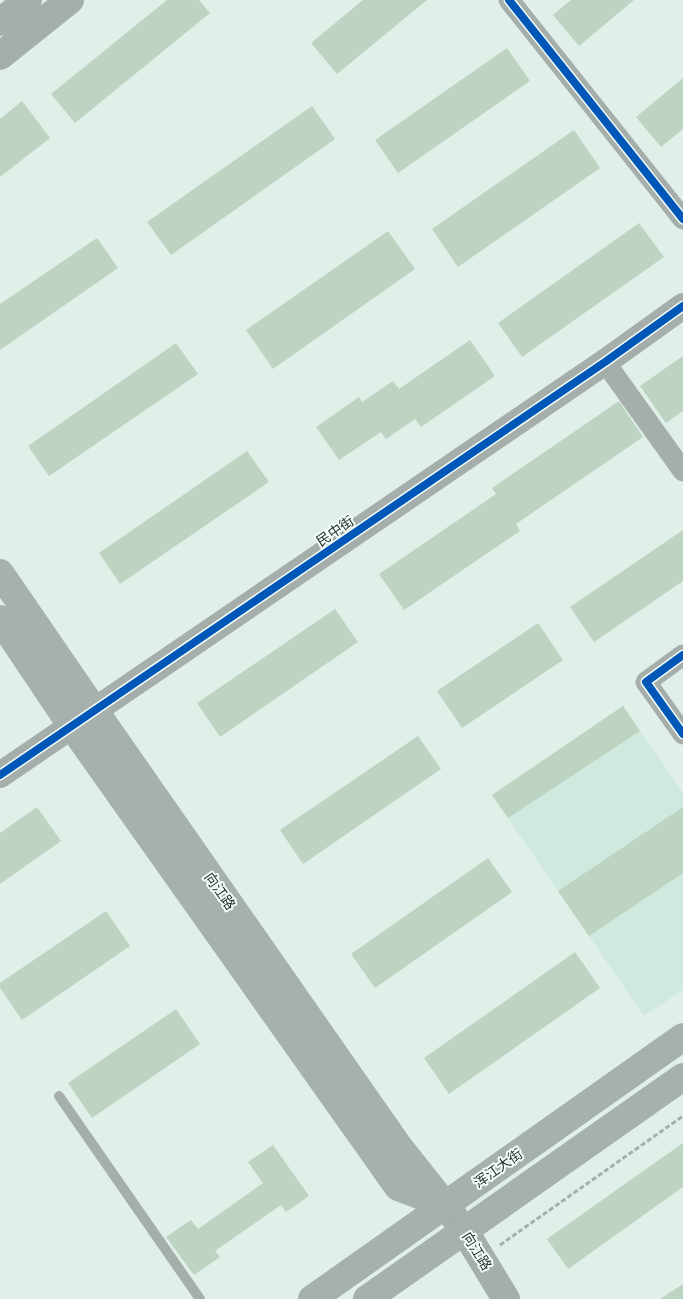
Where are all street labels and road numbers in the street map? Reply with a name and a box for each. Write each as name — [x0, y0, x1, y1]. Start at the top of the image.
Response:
street label: 民中街 — [314, 513, 358, 551]
street label: 向江路 — [200, 870, 238, 914]
street label: 浑江大街 — [471, 1146, 527, 1192]
street label: 向江路 — [457, 1229, 494, 1274]

